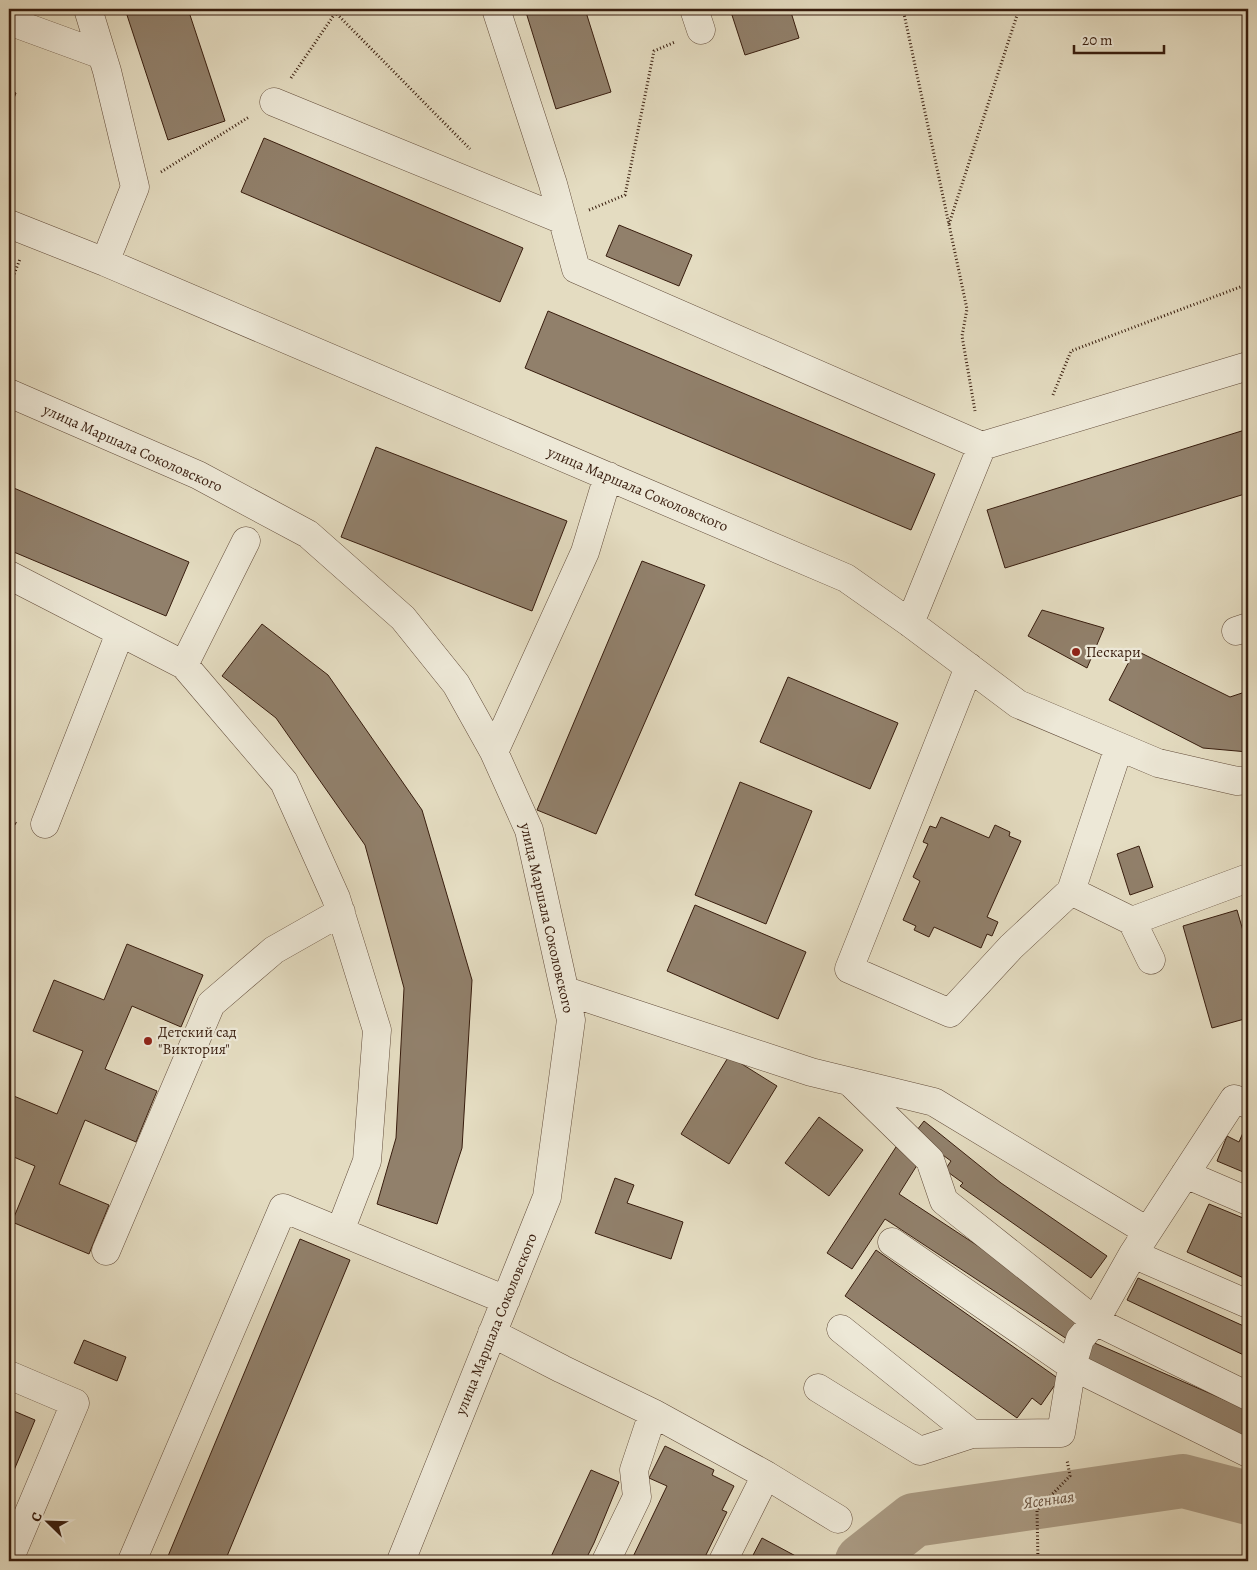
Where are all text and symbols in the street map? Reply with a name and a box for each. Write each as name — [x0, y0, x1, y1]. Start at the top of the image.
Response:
scale bar — [1074, 22, 1164, 54]
text: 20 m — [1082, 30, 1113, 50]
street label: улица Маршала Соколовского — [39, 399, 226, 497]
street label: улица Маршала Соколовского — [544, 441, 731, 536]
place label: Пескари — [1086, 642, 1141, 662]
marker: Пескари — [1070, 646, 1082, 658]
street label: улица Маршала Соколовского — [515, 820, 579, 1015]
place label: Детский сад "Виктория" — [158, 1022, 237, 1059]
marker: Детский сад "Виктория" — [142, 1035, 154, 1047]
street label: улица Маршала Соколовского — [450, 1230, 542, 1419]
water label: Ясенная — [1021, 1486, 1076, 1515]
north arrow — [22, 1498, 72, 1548]
text: С — [26, 1509, 47, 1525]

